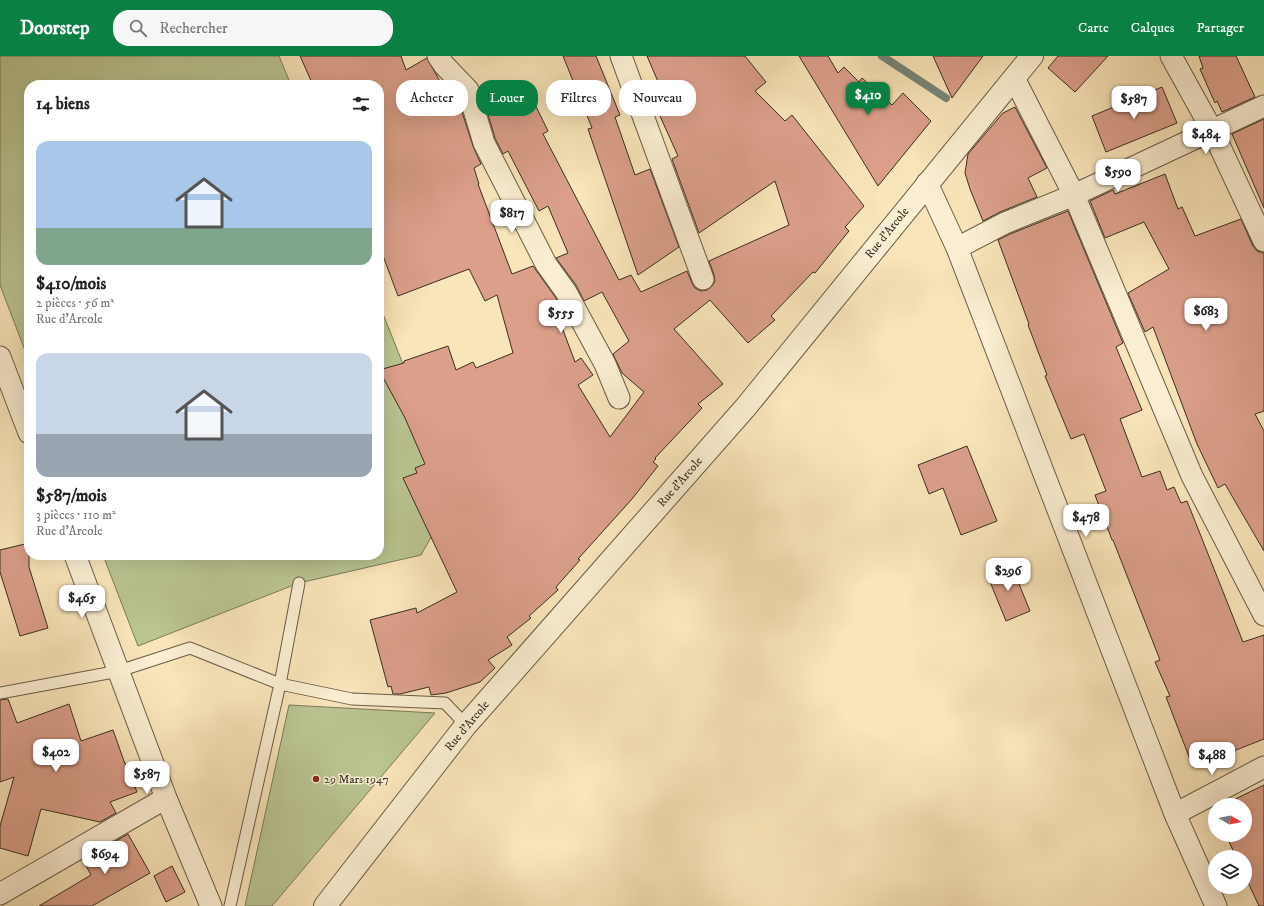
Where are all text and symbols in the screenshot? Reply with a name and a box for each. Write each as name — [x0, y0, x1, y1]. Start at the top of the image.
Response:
search box — [113, 10, 393, 46]
text: Doorstep — [20, 17, 89, 40]
icon: search — [127, 17, 149, 39]
text: Rechercher — [159, 19, 228, 38]
text: Carte — [1078, 19, 1109, 37]
text: Calques — [1131, 19, 1174, 37]
text: Partager — [1196, 19, 1244, 37]
chip: Acheter — [396, 80, 468, 116]
chip: Louer — [476, 80, 538, 116]
chip: Filtres — [546, 80, 611, 116]
chip: Nouveau — [619, 80, 696, 116]
pin: $410 — [844, 82, 892, 116]
pin: $587 — [1110, 86, 1158, 120]
text: $410 — [855, 87, 881, 103]
text: $587 — [1121, 91, 1147, 107]
text: 14 biens — [36, 93, 90, 115]
icon: filters — [350, 93, 372, 115]
pin: $484 — [1182, 121, 1230, 155]
text: $484 — [1192, 126, 1220, 142]
pin: $590 — [1094, 159, 1142, 193]
text: $590 — [1104, 164, 1132, 180]
icon: home — [168, 167, 240, 239]
pin: $817 — [488, 200, 536, 234]
street label: Rue d'Arcole — [862, 204, 912, 262]
text: $817 — [499, 205, 525, 221]
text: $410/mois — [36, 273, 106, 295]
text: 2 pièces · 56 m² — [36, 295, 114, 311]
pin: $683 — [1182, 298, 1230, 332]
pin: $555 — [537, 300, 585, 334]
text: $683 — [1193, 303, 1219, 319]
text: $555 — [548, 305, 574, 321]
text: Rue d'Arcole — [36, 311, 103, 327]
icon: home — [168, 379, 240, 451]
street label: Rue d'Arcole — [654, 454, 706, 510]
text: $587/mois — [36, 485, 107, 507]
pin: $478 — [1062, 504, 1110, 538]
text: 3 pièces · 110 m² — [36, 507, 116, 523]
text: $478 — [1072, 509, 1100, 525]
text: Rue d'Arcole — [36, 523, 103, 539]
pin: $296 — [984, 558, 1032, 592]
text: $296 — [995, 563, 1021, 579]
pin: $465 — [58, 585, 106, 619]
text: $465 — [68, 590, 96, 606]
street label: Rue d'Arcole — [441, 698, 493, 754]
pin: $402 — [32, 739, 80, 773]
pin: $488 — [1188, 742, 1236, 776]
text: $402 — [42, 744, 70, 760]
text: $488 — [1198, 747, 1226, 763]
pin: $587 — [123, 761, 171, 795]
text: $587 — [134, 766, 160, 782]
place label: 29 Mars 1947 — [324, 772, 389, 787]
marker: 29 Mars 1947 — [311, 774, 321, 784]
north arrow — [1208, 798, 1252, 842]
map controls — [1208, 798, 1252, 894]
pin: $694 — [81, 841, 129, 875]
text: $694 — [91, 846, 119, 862]
button: layers — [1208, 850, 1252, 894]

